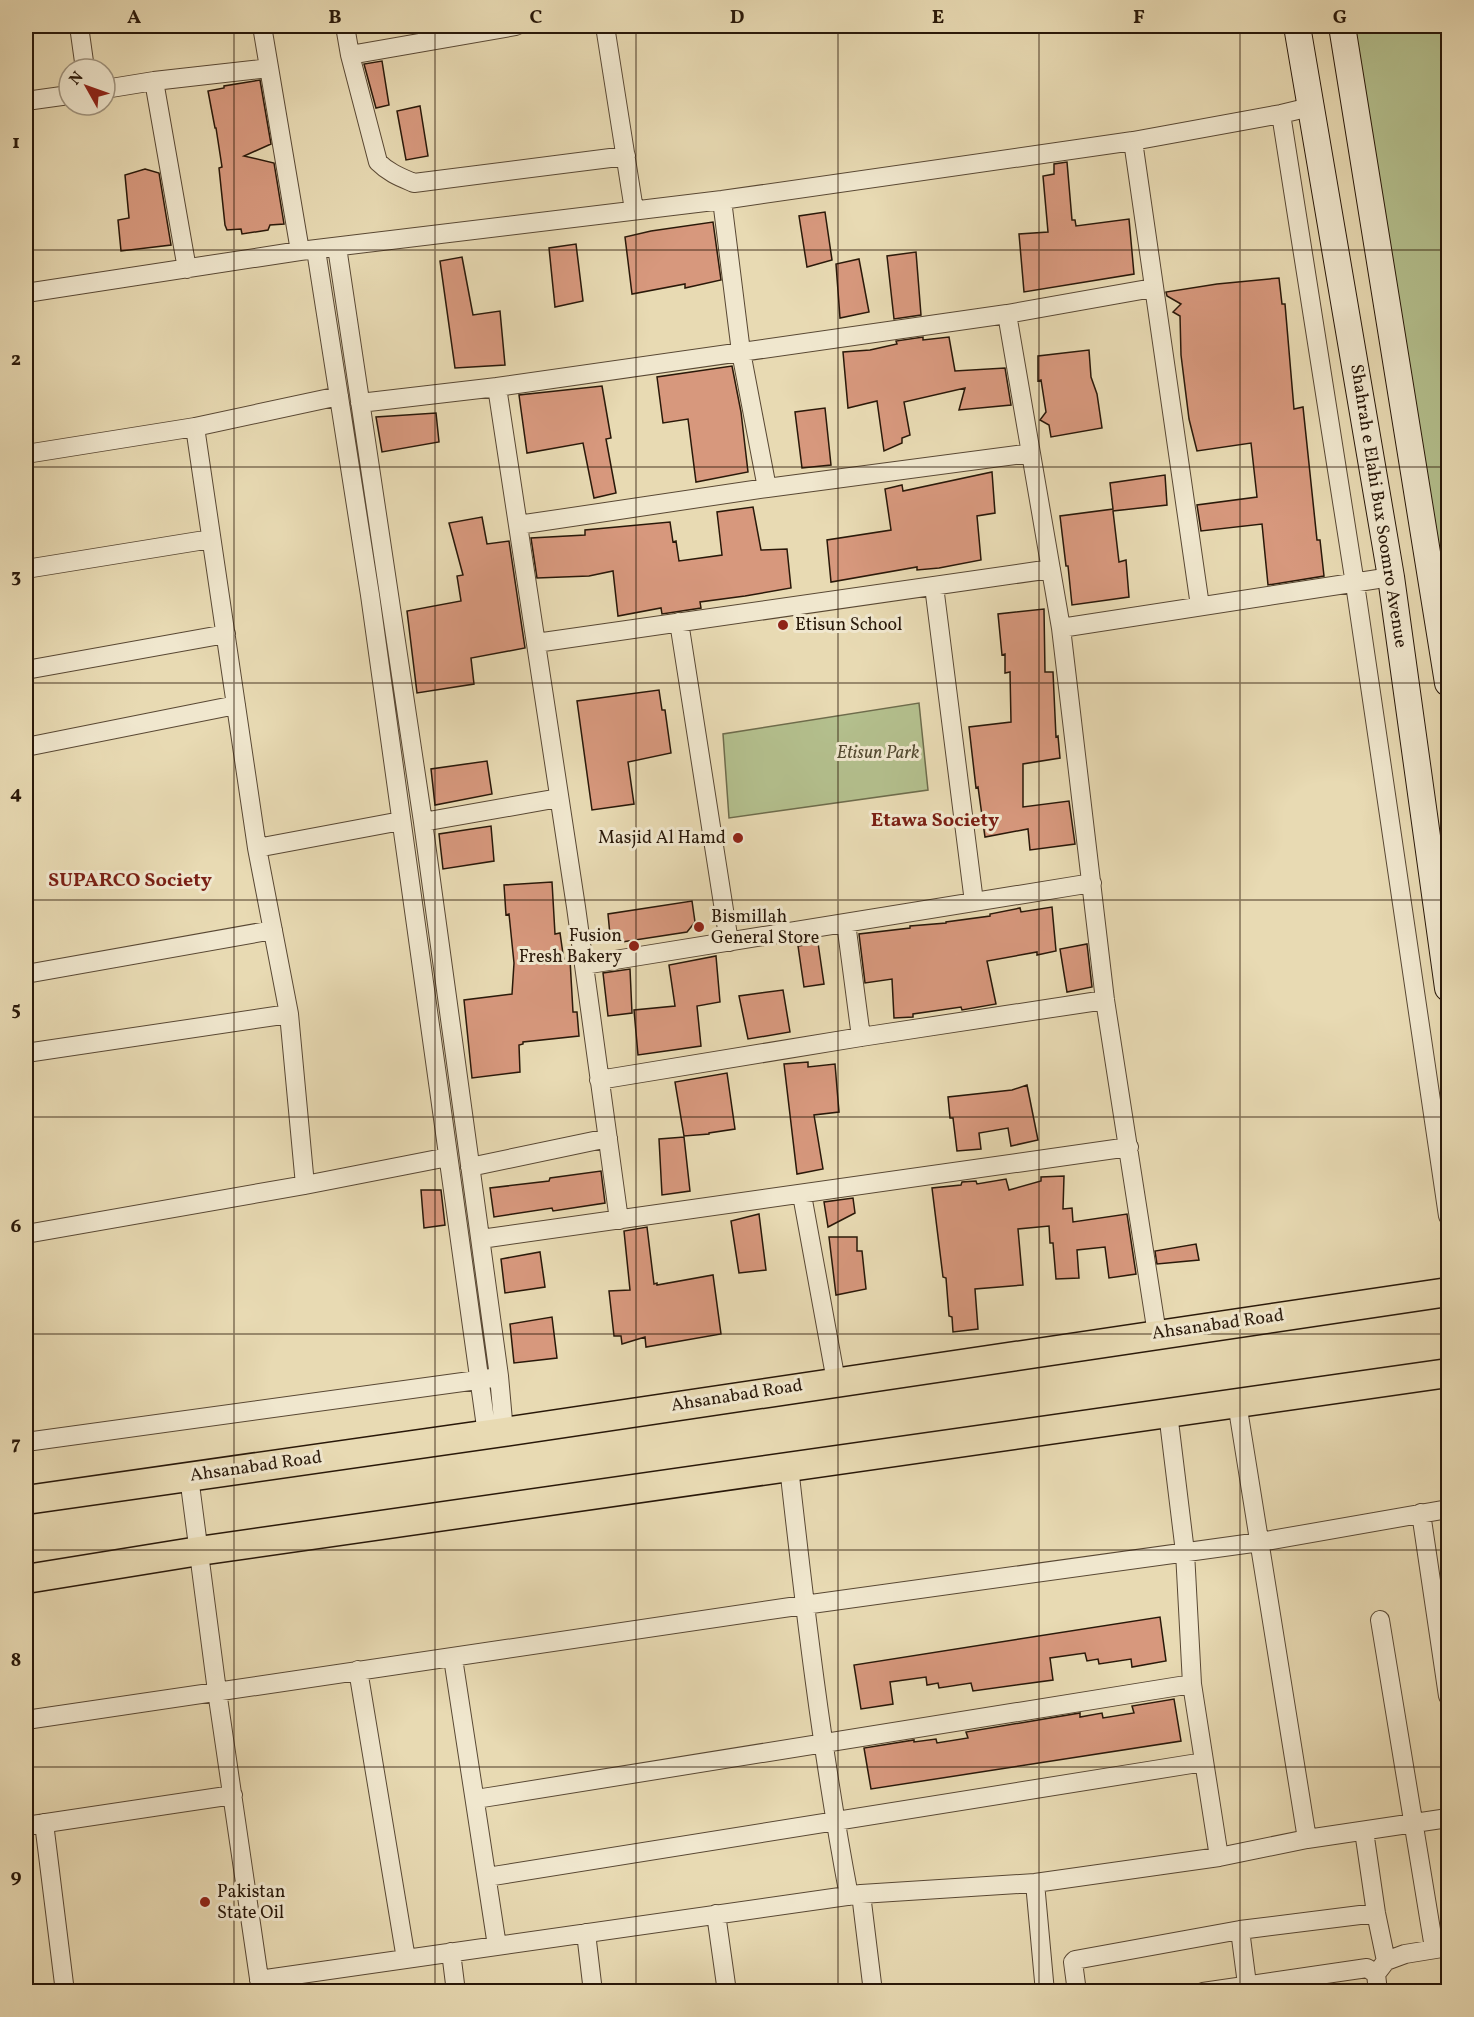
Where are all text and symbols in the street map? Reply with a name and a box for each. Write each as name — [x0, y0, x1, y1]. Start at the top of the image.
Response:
text: A — [127, 4, 141, 32]
text: B — [328, 4, 342, 32]
text: C — [530, 4, 543, 32]
text: D — [730, 4, 744, 32]
text: E — [932, 4, 944, 32]
text: F — [1133, 4, 1145, 32]
text: G — [1333, 4, 1347, 32]
north arrow — [57, 57, 117, 117]
text: N — [65, 67, 89, 90]
text: 1 — [12, 129, 20, 157]
text: 2 — [11, 346, 21, 374]
street label: Shahrah e Elahi Bux Soomro Avenue — [1343, 362, 1413, 650]
text: 3 — [11, 563, 21, 591]
place label: Etisun School — [795, 613, 902, 638]
marker: Etisun School — [776, 618, 790, 632]
park label: Etisun Park — [837, 741, 919, 766]
text: 4 — [10, 780, 22, 808]
district label: Etawa Society — [871, 807, 999, 835]
place label: Masjid Al Hamd — [598, 826, 726, 851]
marker: Masjid Al Hamd — [731, 831, 745, 845]
district label: SUPARCO Society — [48, 867, 212, 895]
place label: Bismillah General Store — [711, 905, 819, 951]
marker: Bismillah General Store — [692, 920, 706, 934]
place label: Fusion Fresh Bakery — [519, 924, 622, 970]
marker: Fusion Fresh Bakery — [627, 939, 641, 953]
text: 5 — [11, 996, 21, 1024]
text: 6 — [11, 1213, 22, 1241]
street label: Ahsanabad Road — [1150, 1303, 1286, 1347]
street label: Ahsanabad Road — [669, 1373, 805, 1419]
text: 7 — [11, 1430, 21, 1458]
street label: Ahsanabad Road — [188, 1445, 324, 1489]
text: 8 — [11, 1647, 21, 1675]
text: 9 — [10, 1863, 22, 1891]
place label: Pakistan State Oil — [217, 1880, 286, 1926]
marker: Pakistan State Oil — [198, 1895, 212, 1909]

